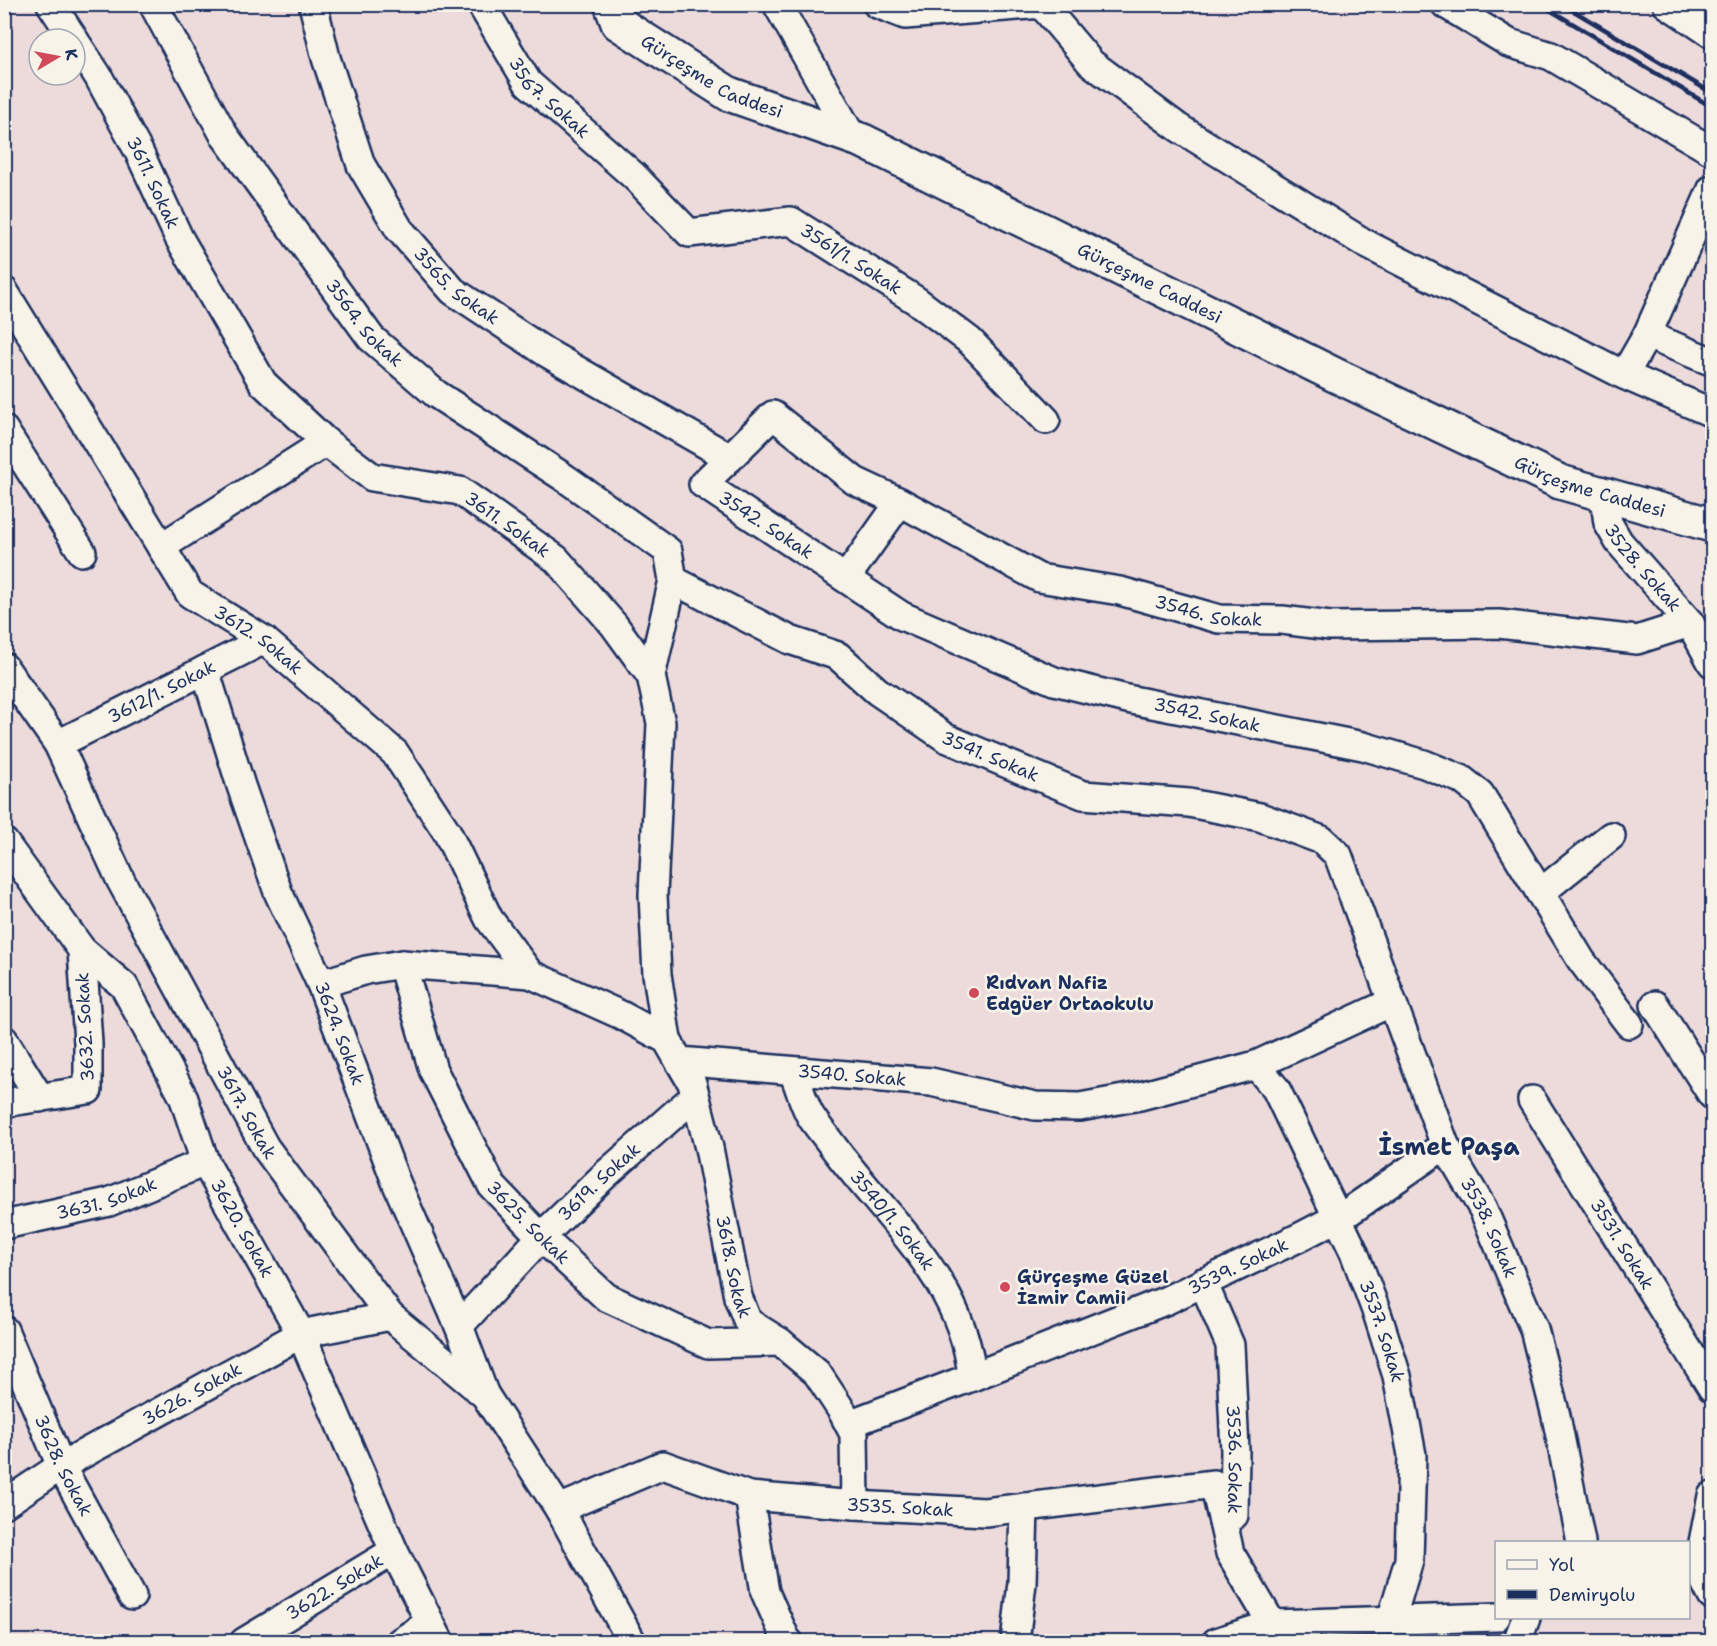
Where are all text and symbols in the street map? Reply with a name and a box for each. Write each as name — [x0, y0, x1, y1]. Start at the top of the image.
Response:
north arrow — [27, 27, 87, 87]
street label: Gürçeşme Caddesi — [636, 29, 786, 124]
text: K — [60, 47, 83, 62]
street label: 3567. Sokak — [503, 53, 595, 144]
street label: 3611. Sokak — [121, 132, 185, 233]
street label: 3561/1. Sokak — [795, 218, 907, 300]
street label: Gürçeşme Caddesi — [1073, 237, 1226, 329]
street label: 3565. Sokak — [408, 242, 504, 330]
street label: 3564. Sokak — [320, 274, 408, 372]
street label: Gürçeşme Caddesi — [1510, 450, 1668, 523]
street label: 3542. Sokak — [714, 485, 818, 565]
street label: 3611. Sokak — [460, 486, 555, 563]
street label: 3528. Sokak — [1599, 519, 1687, 617]
street label: 3546. Sokak — [1152, 589, 1262, 632]
street label: 3612. Sokak — [209, 600, 308, 680]
street label: 3612/1. Sokak — [104, 655, 219, 729]
street label: 3542. Sokak — [1151, 692, 1263, 738]
street label: 3541. Sokak — [938, 726, 1043, 788]
place label: Rıdvan Nafiz Edgüer Ortaokulu — [986, 971, 1154, 1016]
street label: 3632. Sokak — [70, 972, 100, 1082]
street label: 3624. Sokak — [309, 978, 370, 1089]
marker: Rıdvan Nafiz Edgüer Ortaokulu — [967, 986, 981, 1000]
street label: 3540. Sokak — [797, 1059, 907, 1092]
street label: 3617. Sokak — [211, 1061, 282, 1164]
district label: İsmet Paşa — [1378, 1131, 1520, 1163]
street label: 3619. Sokak — [552, 1137, 645, 1226]
street label: 3540/1. Sokak — [844, 1165, 940, 1275]
street label: 3631. Sokak — [54, 1171, 160, 1225]
street label: 3538. Sokak — [1455, 1173, 1523, 1282]
street label: 3620. Sokak — [205, 1175, 279, 1282]
street label: 3625. Sokak — [481, 1176, 575, 1270]
street label: 3531. Sokak — [1585, 1194, 1660, 1294]
street label: 3618. Sokak — [710, 1213, 757, 1322]
street label: 3539. Sokak — [1184, 1232, 1292, 1300]
place label: Gürçeşme Güzel İzmir Camii — [1017, 1265, 1168, 1310]
street label: 3537. Sokak — [1354, 1277, 1410, 1384]
marker: Gürçeşme Güzel İzmir Camii — [998, 1280, 1012, 1294]
street label: 3626. Sokak — [138, 1357, 246, 1431]
street label: 3536. Sokak — [1221, 1404, 1247, 1514]
street label: 3628. Sokak — [29, 1411, 98, 1520]
street label: 3535. Sokak — [846, 1492, 954, 1522]
legend — [1495, 1541, 1690, 1619]
street label: 3622. Sokak — [281, 1548, 388, 1626]
text: Yol — [1549, 1553, 1575, 1577]
text: Demiryolu — [1549, 1583, 1635, 1607]

